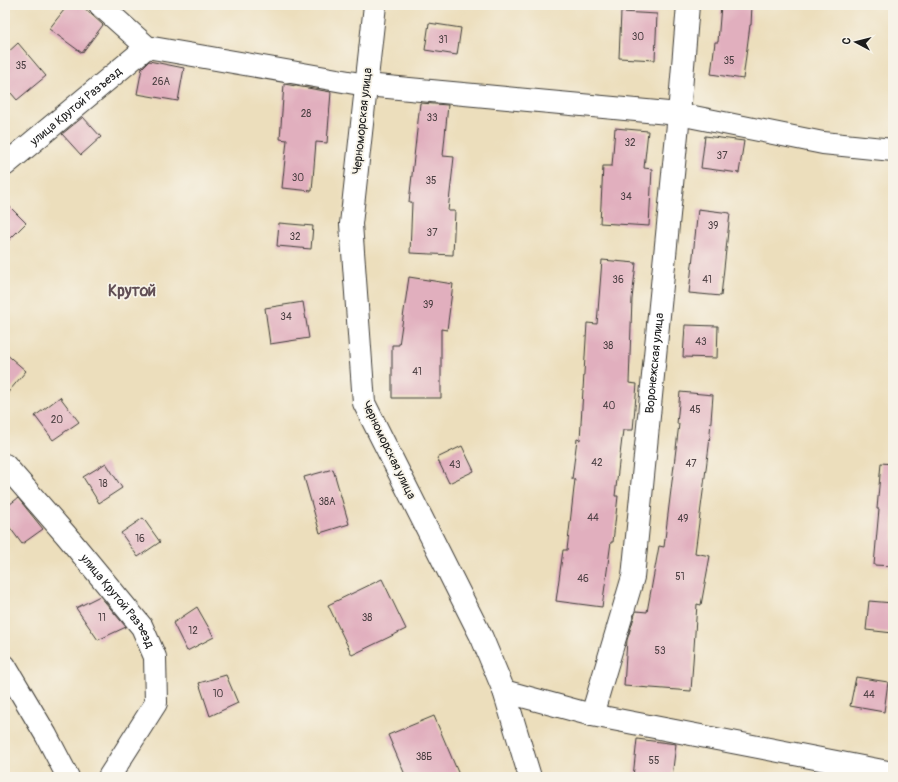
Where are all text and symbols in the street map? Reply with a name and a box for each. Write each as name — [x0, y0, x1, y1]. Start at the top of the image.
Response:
north arrow — [836, 22, 876, 62]
house number: 30 — [632, 31, 644, 43]
house number: 31 — [438, 34, 448, 46]
text: С — [840, 36, 853, 45]
house number: 35 — [724, 55, 735, 67]
house number: 35 — [16, 60, 27, 72]
street label: улица Крутой Разъезд — [26, 64, 126, 150]
street label: Черноморская улица — [349, 67, 376, 175]
house number: 26А — [152, 76, 170, 88]
house number: 28 — [301, 108, 311, 120]
house number: 33 — [426, 112, 438, 124]
house number: 32 — [624, 137, 636, 149]
house number: 37 — [717, 150, 728, 162]
house number: 30 — [292, 172, 304, 184]
house number: 35 — [426, 175, 437, 187]
house number: 34 — [620, 191, 632, 203]
house number: 39 — [708, 220, 718, 232]
house number: 37 — [427, 227, 438, 239]
house number: 32 — [289, 231, 301, 243]
house number: 36 — [612, 274, 624, 286]
house number: 41 — [702, 274, 712, 286]
district label: Крутой — [108, 281, 156, 301]
house number: 39 — [423, 299, 433, 311]
house number: 34 — [280, 311, 292, 323]
street label: Воронежская улица — [642, 312, 667, 414]
house number: 43 — [695, 336, 707, 348]
house number: 38 — [603, 340, 613, 352]
house number: 41 — [412, 366, 422, 378]
street label: Черноморская улица — [358, 399, 419, 502]
house number: 40 — [603, 400, 615, 412]
house number: 45 — [689, 404, 701, 416]
house number: 20 — [51, 414, 63, 426]
house number: 42 — [591, 457, 603, 469]
house number: 47 — [685, 458, 697, 470]
house number: 43 — [449, 459, 461, 471]
house number: 18 — [99, 478, 107, 490]
house number: 38А — [318, 496, 336, 508]
house number: 44 — [587, 512, 599, 524]
house number: 49 — [678, 513, 688, 525]
house number: 16 — [135, 533, 145, 545]
street label: улица Крутой Разъезд — [76, 550, 158, 651]
house number: 51 — [675, 571, 685, 583]
house number: 46 — [577, 573, 589, 585]
house number: 11 — [98, 612, 106, 624]
house number: 38 — [362, 612, 372, 624]
house number: 12 — [188, 625, 198, 637]
house number: 53 — [655, 645, 666, 657]
house number: 10 — [213, 688, 224, 700]
house number: 44 — [863, 689, 875, 701]
house number: 38Б — [416, 751, 432, 763]
house number: 55 — [649, 755, 659, 767]

